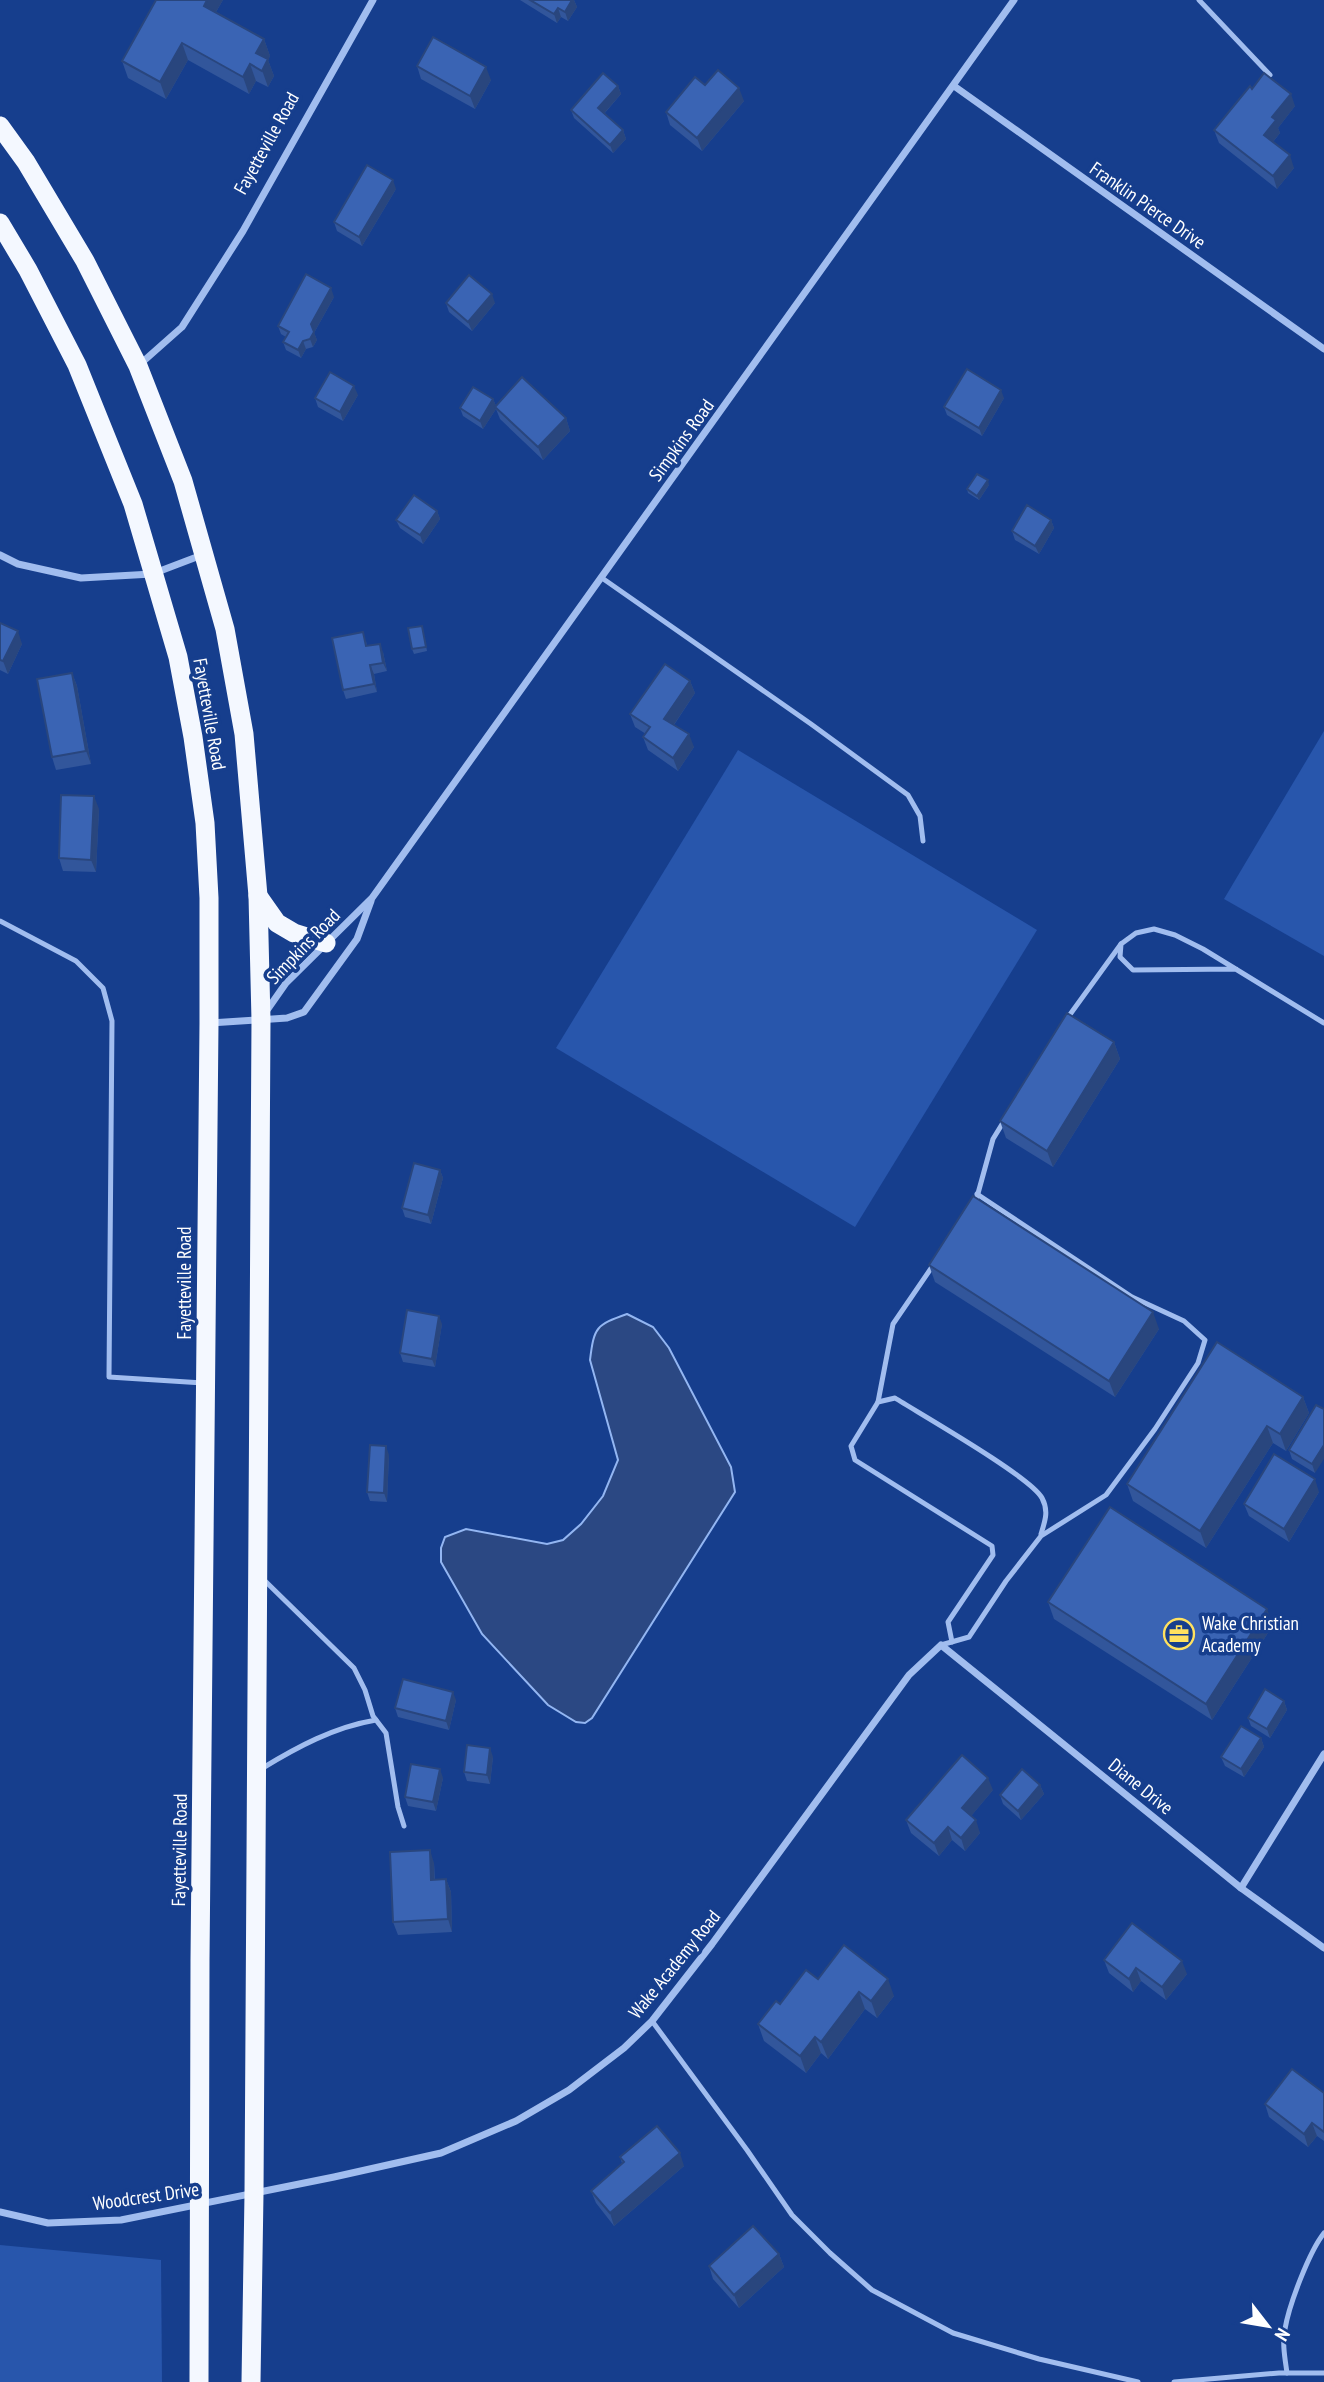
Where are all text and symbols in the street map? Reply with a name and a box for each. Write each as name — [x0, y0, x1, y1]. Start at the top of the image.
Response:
street label: Fayetteville Road — [228, 88, 304, 198]
street label: Franklin Pierce Drive — [1085, 156, 1211, 254]
street label: Simpkins Road — [643, 394, 719, 486]
street label: Fayetteville Road — [188, 656, 232, 772]
street label: Simpkins Road — [261, 903, 345, 989]
street label: Fayetteville Road — [172, 1227, 196, 1339]
place label: Wake Christian Academy — [1202, 1611, 1299, 1657]
office icon: Wake Christian Academy — [1162, 1617, 1196, 1651]
street label: Diane Drive — [1104, 1753, 1178, 1819]
street label: Fayetteville Road — [166, 1793, 192, 1907]
street label: Wake Academy Road — [623, 1905, 725, 2023]
street label: Woodcrest Drive — [91, 2177, 201, 2215]
north arrow — [1233, 2291, 1303, 2361]
text: N — [1270, 2324, 1296, 2345]

